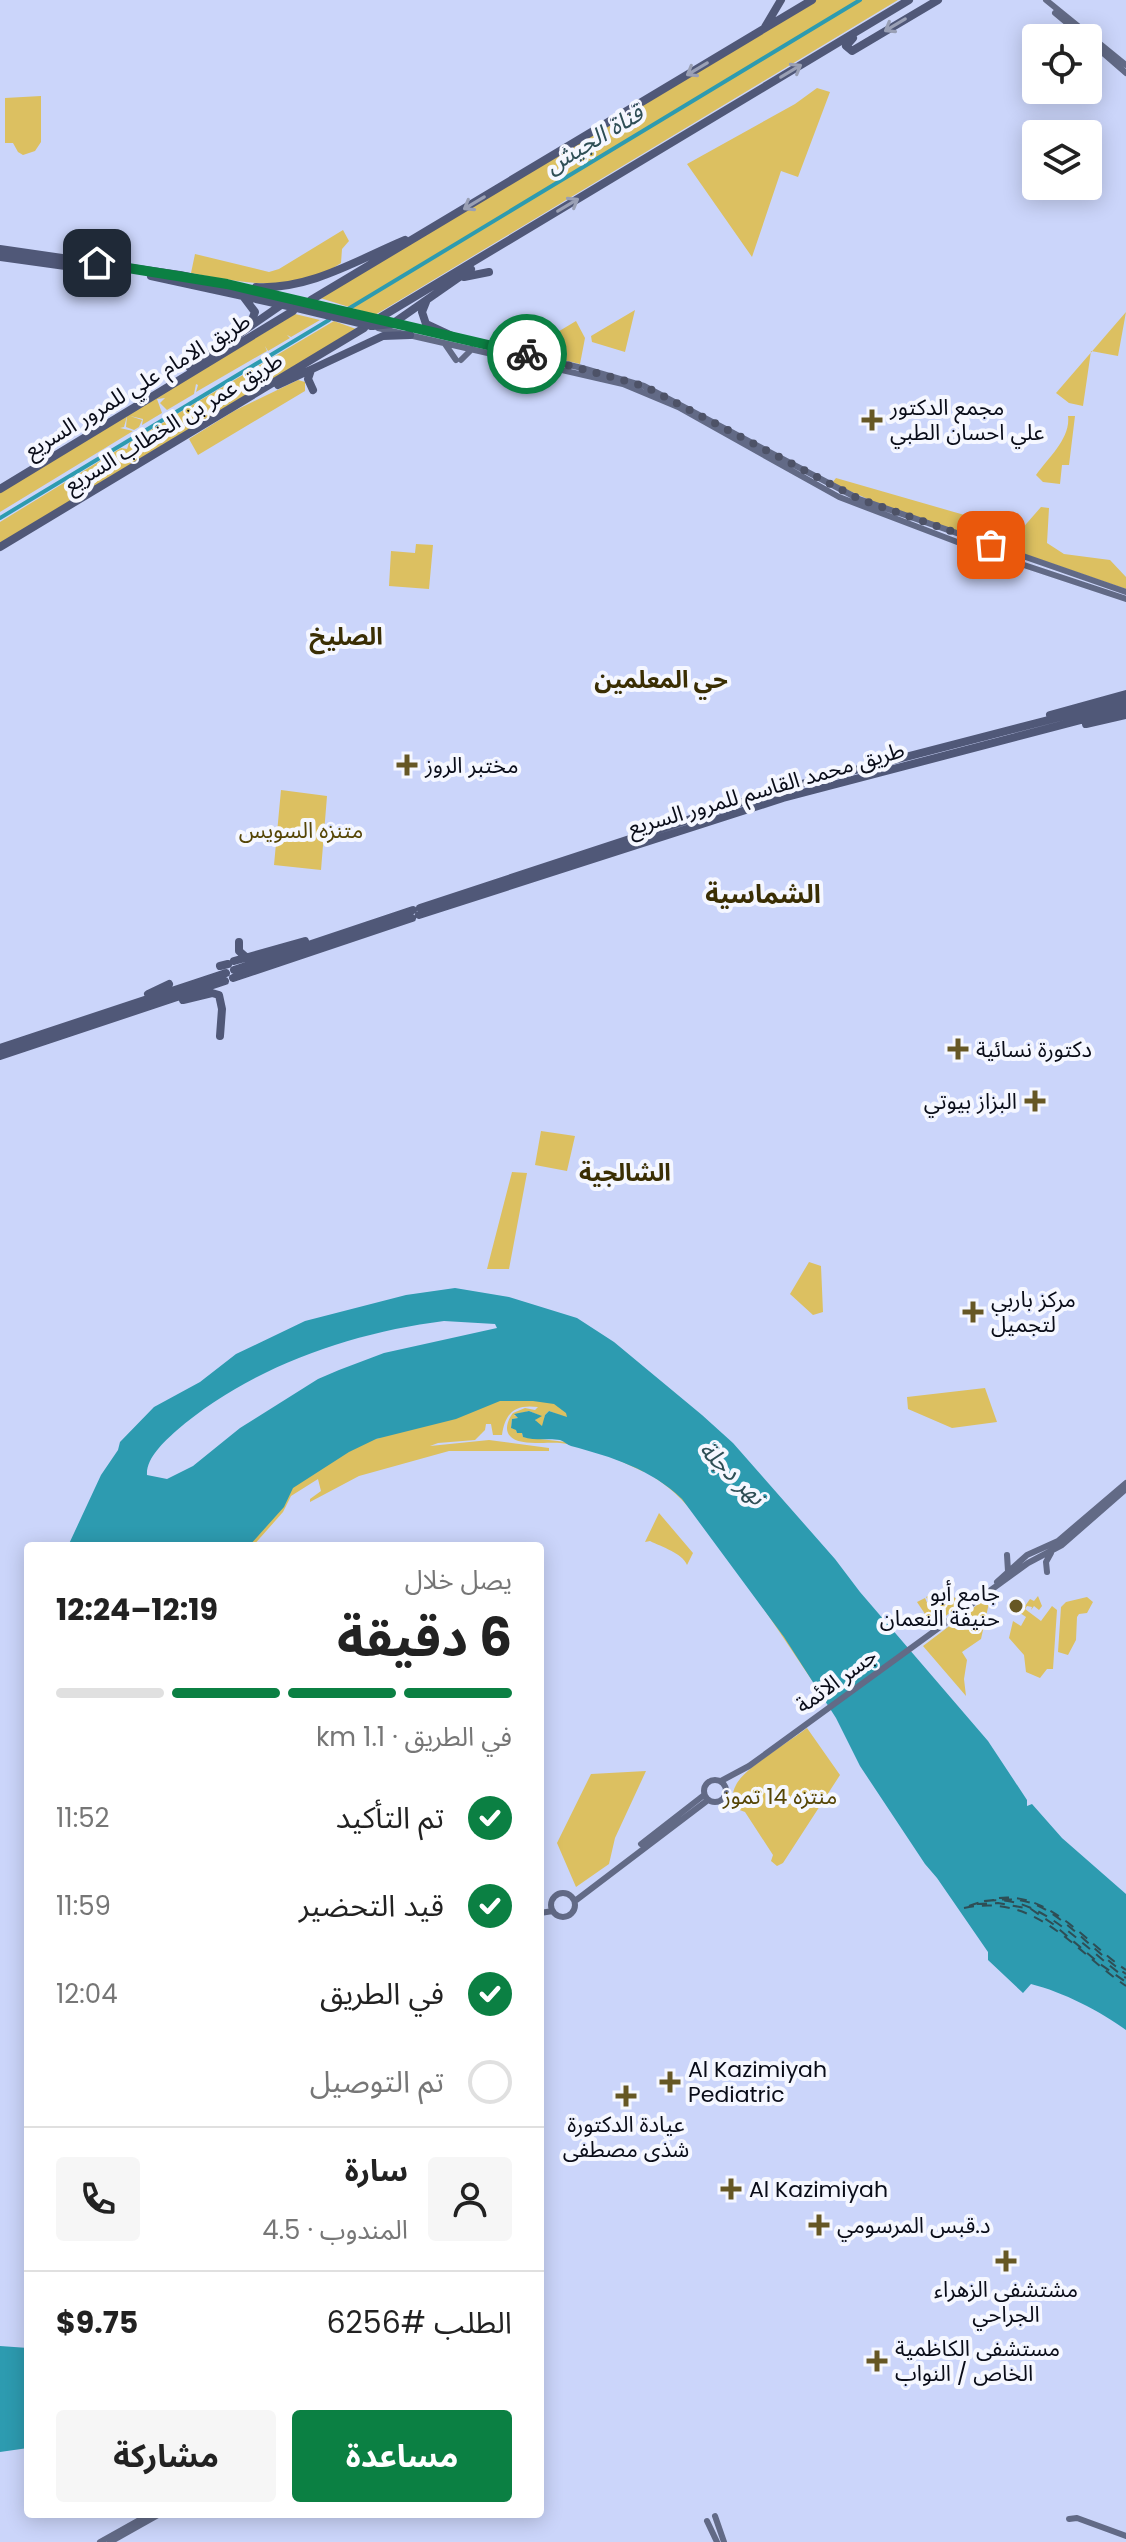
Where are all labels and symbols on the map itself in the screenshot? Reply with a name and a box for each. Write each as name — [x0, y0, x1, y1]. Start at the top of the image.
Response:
one-way arrow — [884, 18, 907, 34]
one-way arrow — [686, 61, 709, 77]
one-way arrow — [779, 63, 802, 79]
water label: قناة الجيش — [538, 95, 651, 181]
one-way arrow — [463, 195, 486, 211]
one-way arrow — [556, 197, 579, 213]
pin — [63, 229, 131, 297]
street label: طريق الامام علي للمرور السريع — [18, 305, 257, 466]
courier — [487, 314, 567, 394]
street label: طريق عمر بن الخطاب السريع — [58, 345, 289, 501]
place label: مجمع الدكتور علي احسان الطبي — [889, 392, 1044, 449]
marker: مجمع الدكتور علي احسان الطبي — [861, 409, 883, 431]
pin — [957, 511, 1025, 579]
district label: الصليخ — [309, 620, 383, 655]
district label: حي المعلمين — [594, 663, 728, 700]
street label: طريق محمد القاسم للمرور السريع — [624, 734, 908, 844]
place label: مختبر الروز — [424, 750, 518, 781]
marker: مختبر الروز — [396, 754, 418, 776]
park label: متنزه السويس — [239, 815, 363, 846]
district label: الشماسية — [705, 876, 821, 912]
place label: دكتورة نسائية — [976, 1034, 1092, 1065]
marker: دكتورة نسائية — [947, 1038, 969, 1060]
place label: البزاز بيوتي — [924, 1086, 1017, 1118]
marker: البزاز بيوتي — [1024, 1090, 1046, 1112]
district label: الشالجية — [579, 1156, 671, 1189]
place label: مركز باربي لتجميل — [991, 1284, 1076, 1340]
marker: مركز باربي لتجميل — [962, 1301, 984, 1323]
water label: نهر دجلة — [692, 1433, 774, 1513]
place label: جامع أبو حنيفة النعمان — [880, 1578, 1000, 1634]
marker: جامع أبو حنيفة النعمان — [1007, 1597, 1025, 1615]
street label: جسر الائمة — [789, 1640, 883, 1720]
park label: منتزه 14 تموز — [722, 1781, 837, 1812]
place label: Al Kazimiyah Pediatric — [688, 2054, 827, 2110]
marker: Al Kazimiyah Pediatric — [659, 2071, 681, 2093]
marker: عيادة الدكتورة شذى مصطفى — [615, 2085, 637, 2107]
place label: عيادة الدكتورة شذى مصطفى — [563, 2109, 689, 2165]
place label: Al Kazimiyah — [749, 2174, 888, 2205]
marker: Al Kazimiyah — [720, 2178, 742, 2200]
place label: د.قبس المرسومي — [837, 2210, 990, 2242]
marker: د.قبس المرسومي — [808, 2214, 830, 2236]
marker: مشتشفى الزهراء الجراحي — [995, 2250, 1017, 2272]
place label: مشتشفى الزهراء الجراحي — [934, 2274, 1078, 2331]
place label: مستشفى الكاظمية الخاص / النواب — [895, 2333, 1060, 2389]
marker: مستشفى الكاظمية الخاص / النواب — [866, 2350, 888, 2372]

